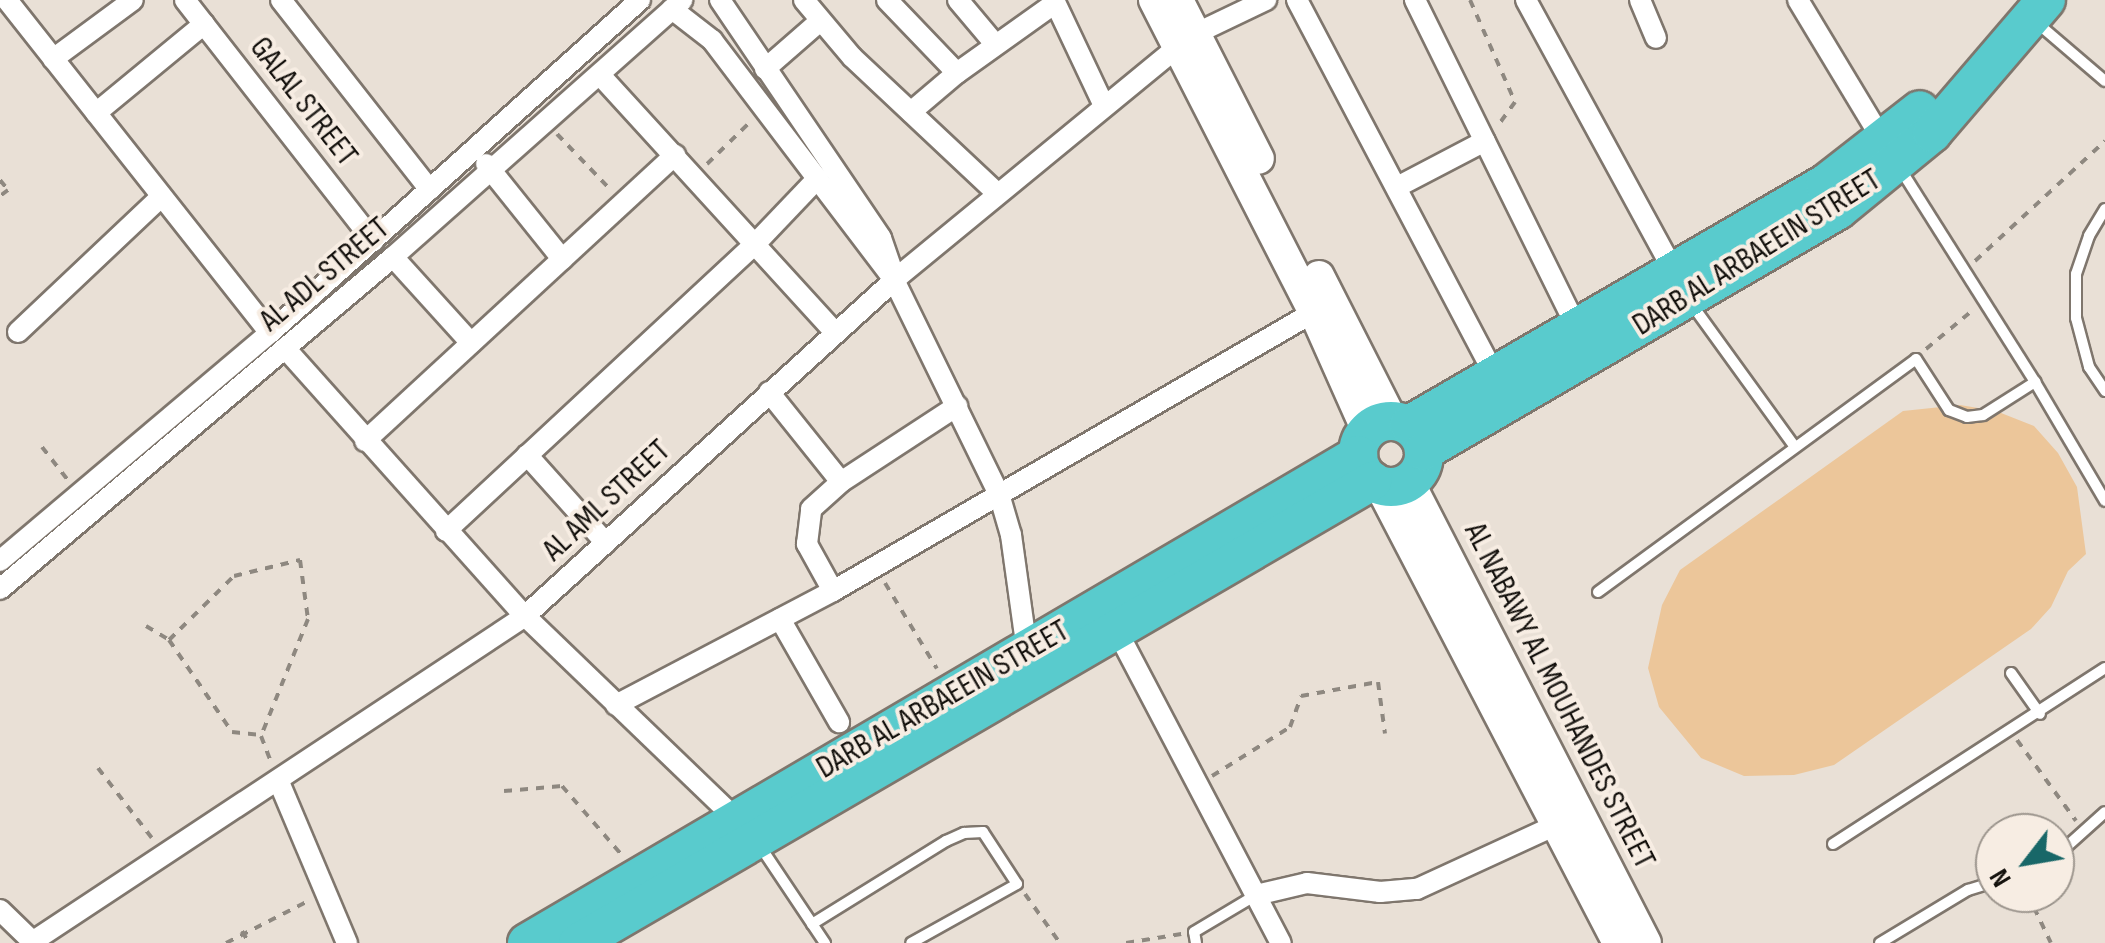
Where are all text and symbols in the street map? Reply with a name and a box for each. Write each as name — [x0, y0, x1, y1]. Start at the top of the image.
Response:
street label: GALAL STREET — [241, 30, 365, 174]
street label: DARB AL ARBAEEIN STREET — [1626, 161, 1888, 345]
street label: AL ADL STREET — [252, 210, 398, 340]
street label: AL AML STREET — [535, 432, 679, 570]
street label: AL NABAWY AL MOUHANDES STREET — [1455, 517, 1663, 875]
street label: DARB AL ARBAEEIN STREET — [810, 612, 1076, 788]
north arrow — [1975, 813, 2075, 913]
text: N — [1983, 863, 2019, 893]

